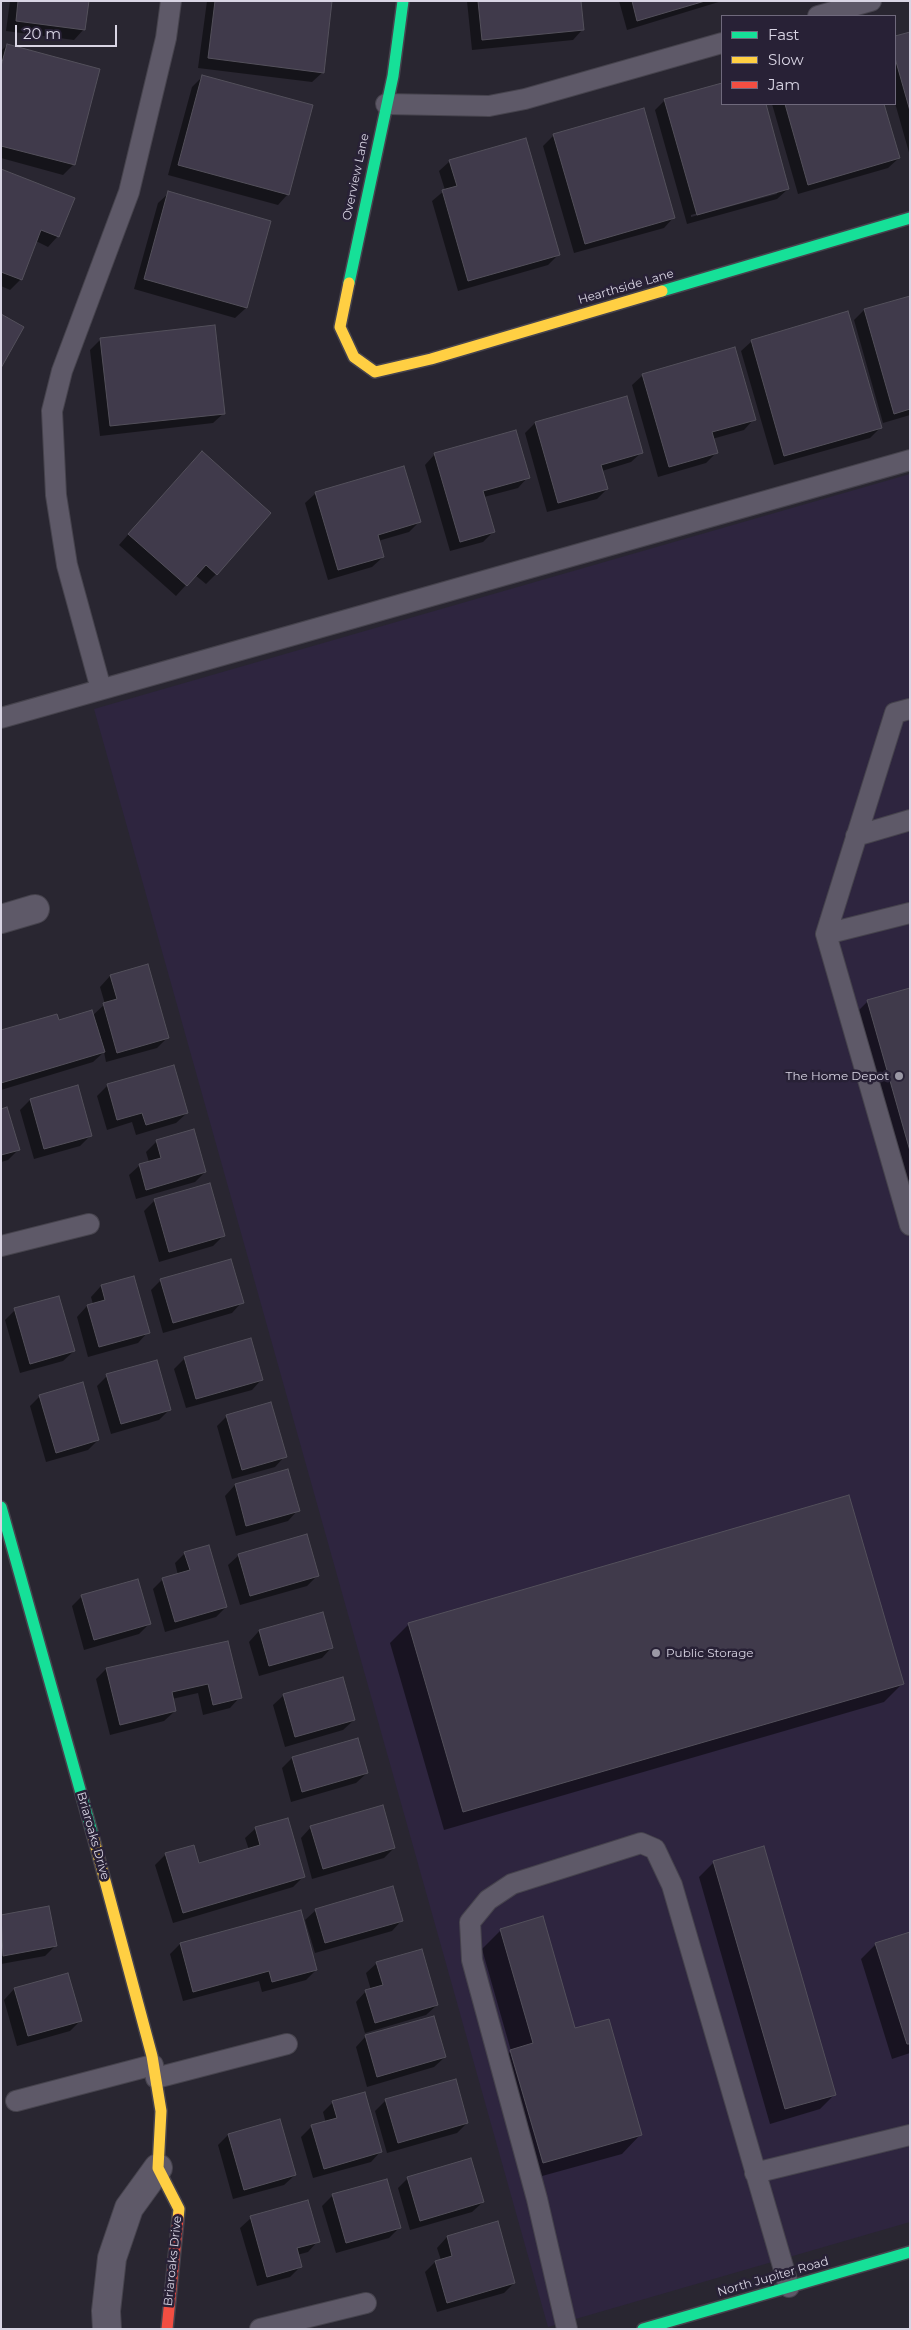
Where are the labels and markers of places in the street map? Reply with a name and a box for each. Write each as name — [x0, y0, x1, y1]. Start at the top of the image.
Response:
place label: The Home Depot — [786, 1069, 889, 1083]
marker: The Home Depot — [893, 1070, 905, 1082]
place label: Public Storage — [666, 1646, 754, 1660]
marker: Public Storage — [650, 1647, 662, 1659]

